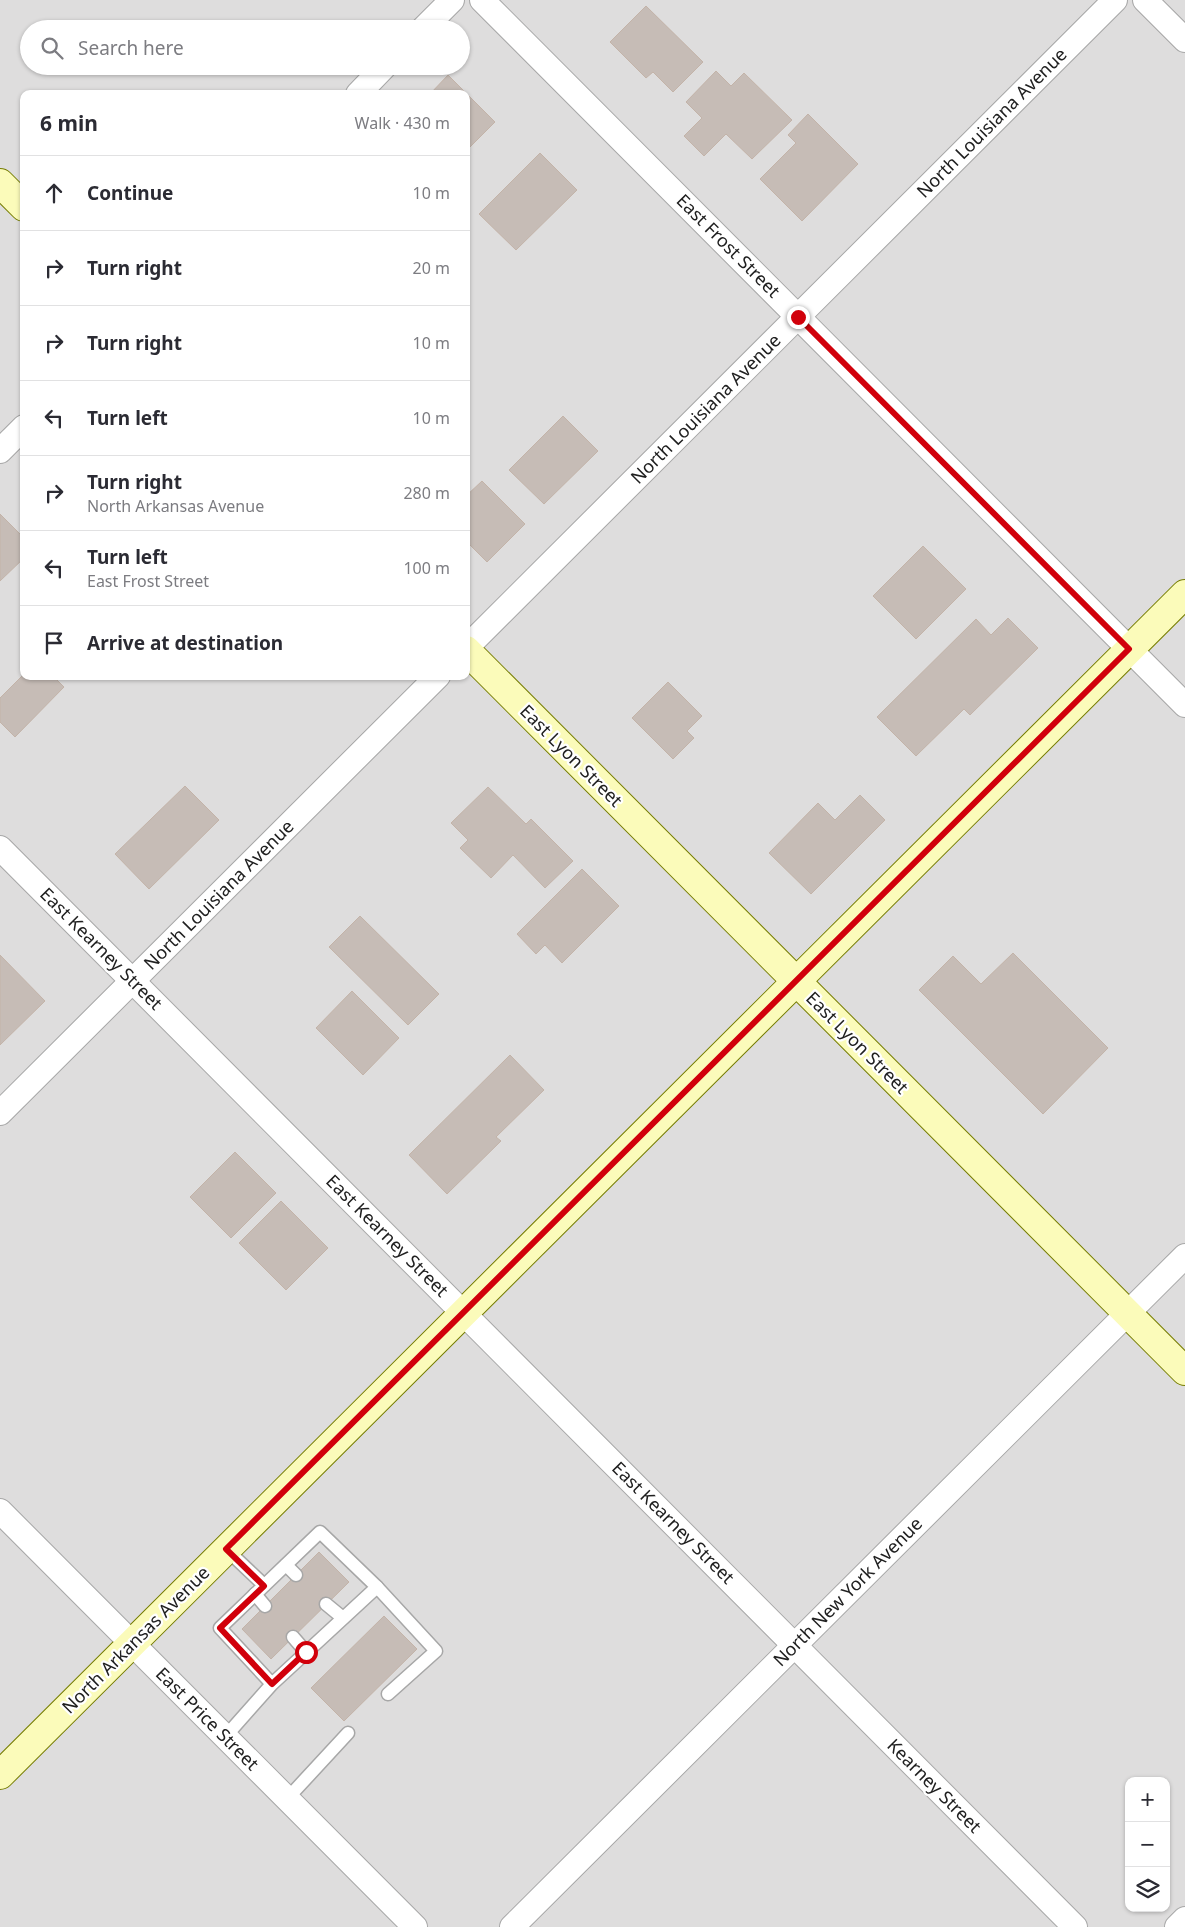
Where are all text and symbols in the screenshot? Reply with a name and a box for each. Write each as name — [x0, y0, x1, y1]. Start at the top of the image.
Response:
search box — [20, 20, 470, 75]
icon: search — [38, 34, 66, 62]
text: Search here — [78, 35, 184, 61]
street label: North Louisiana Avenue — [911, 42, 1071, 202]
text: 6 min — [40, 109, 98, 137]
text: Walk · 430 m — [355, 112, 450, 134]
icon: ahead — [40, 179, 68, 207]
text: Continue — [87, 180, 173, 206]
text: 10 m — [413, 182, 450, 204]
street label: East Frost Street — [672, 188, 786, 303]
icon: right — [40, 254, 68, 282]
text: Turn right — [87, 255, 182, 281]
text: 20 m — [413, 257, 450, 279]
route end — [787, 306, 810, 329]
street label: North Louisiana Avenue — [625, 328, 785, 488]
icon: right — [40, 329, 68, 357]
text: Turn right — [87, 330, 182, 356]
text: 10 m — [413, 332, 450, 354]
icon: left — [40, 404, 68, 432]
text: Turn left — [87, 405, 168, 431]
text: 10 m — [413, 407, 450, 429]
text: Turn right — [87, 469, 182, 495]
icon: right — [40, 479, 68, 507]
text: 280 m — [403, 482, 450, 504]
text: North Arkansas Avenue — [87, 495, 264, 517]
text: Turn left — [87, 544, 168, 570]
icon: left — [40, 554, 68, 582]
text: 100 m — [403, 557, 450, 579]
text: East Frost Street — [87, 570, 209, 592]
icon: arrive — [40, 629, 68, 657]
text: Arrive at destination — [87, 630, 283, 656]
street label: East Lyon Street — [515, 699, 628, 812]
street label: North Louisiana Avenue — [138, 814, 298, 974]
street label: East Kearney Street — [35, 882, 168, 1015]
street label: East Lyon Street — [801, 986, 914, 1099]
street label: East Kearney Street — [321, 1169, 454, 1302]
street label: East Kearney Street — [607, 1456, 740, 1589]
street label: North New York Avenue — [767, 1511, 927, 1671]
street label: North Arkansas Avenue — [56, 1560, 214, 1718]
route start — [295, 1641, 318, 1664]
street label: East Price Street — [151, 1662, 265, 1775]
street label: Kearney Street — [882, 1733, 987, 1838]
map controls — [1125, 1777, 1170, 1912]
button: + — [1125, 1777, 1170, 1822]
button: − — [1125, 1822, 1170, 1867]
button: layers — [1125, 1867, 1170, 1912]

